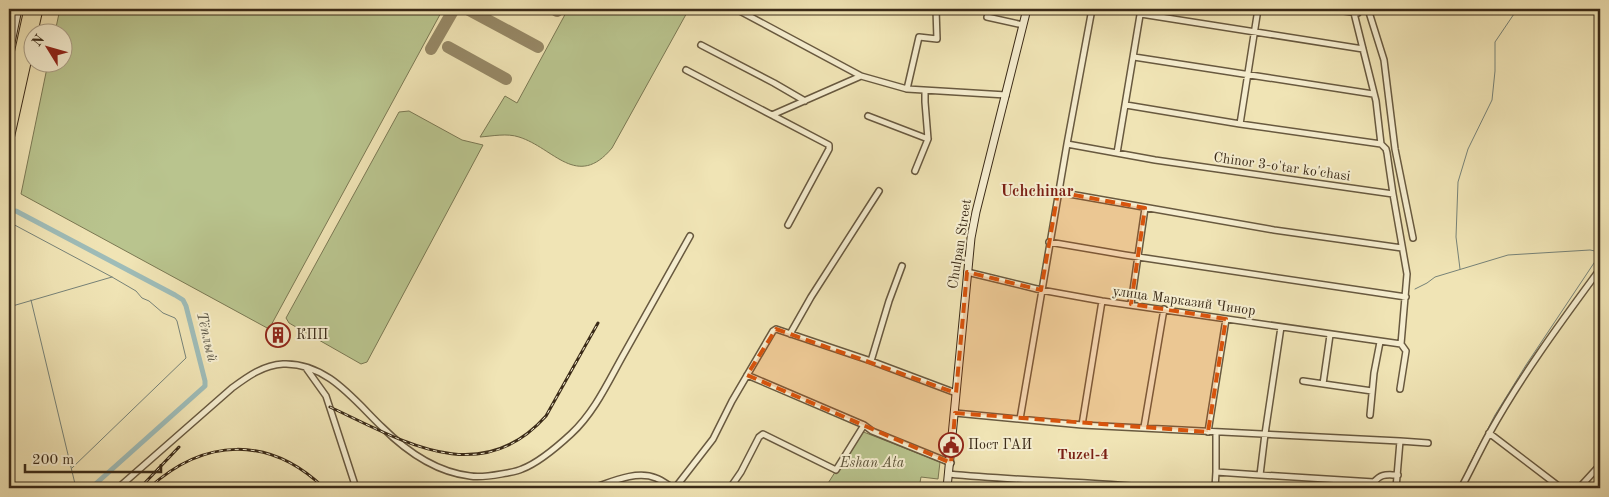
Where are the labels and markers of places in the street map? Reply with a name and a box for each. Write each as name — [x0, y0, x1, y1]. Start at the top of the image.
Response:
building icon: КПП — [265, 322, 291, 348]
place label: КПП — [296, 328, 328, 342]
public building icon: Пост ГАИ — [938, 432, 964, 458]
place label: Пост ГАИ — [968, 438, 1032, 452]

